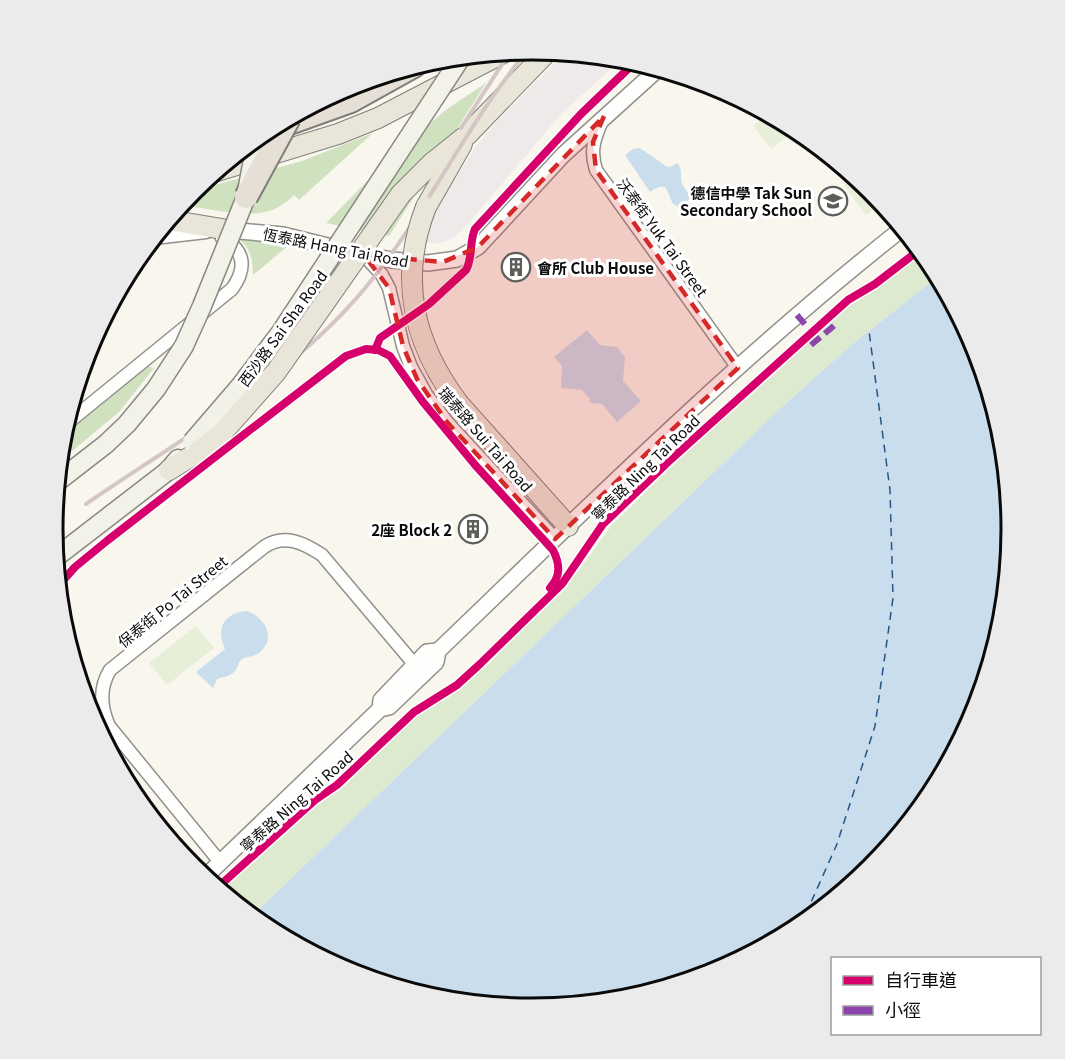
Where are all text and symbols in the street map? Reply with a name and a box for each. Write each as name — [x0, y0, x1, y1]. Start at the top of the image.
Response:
street label: 沃泰街 Yuk Tai Street — [613, 173, 713, 301]
place label: 德信中學 Tak Sun Secondary School — [680, 182, 812, 220]
school or university icon: 德信中學 Tak Sun Secondary School — [817, 185, 849, 217]
street label: 恆泰路 Hang Tai Road — [261, 223, 411, 271]
building icon: 會所 Club House — [500, 251, 532, 283]
place label: 會所 Club House — [537, 257, 654, 278]
street label: 西沙路 Sai Sha Road — [233, 266, 331, 390]
street label: 瑞泰路 Sui Tai Road — [434, 382, 538, 496]
street label: 寧泰路 Ning Tai Road — [586, 409, 704, 525]
building icon: 2座 Block 2 — [457, 513, 489, 545]
place label: 2座 Block 2 — [371, 519, 452, 540]
street label: 保泰街 Po Tai Street — [113, 550, 231, 652]
street label: 寧泰路 Ning Tai Road — [235, 746, 357, 856]
legend — [831, 957, 1041, 1035]
text: 自行車道 — [885, 966, 957, 992]
text: 小徑 — [885, 996, 921, 1022]

